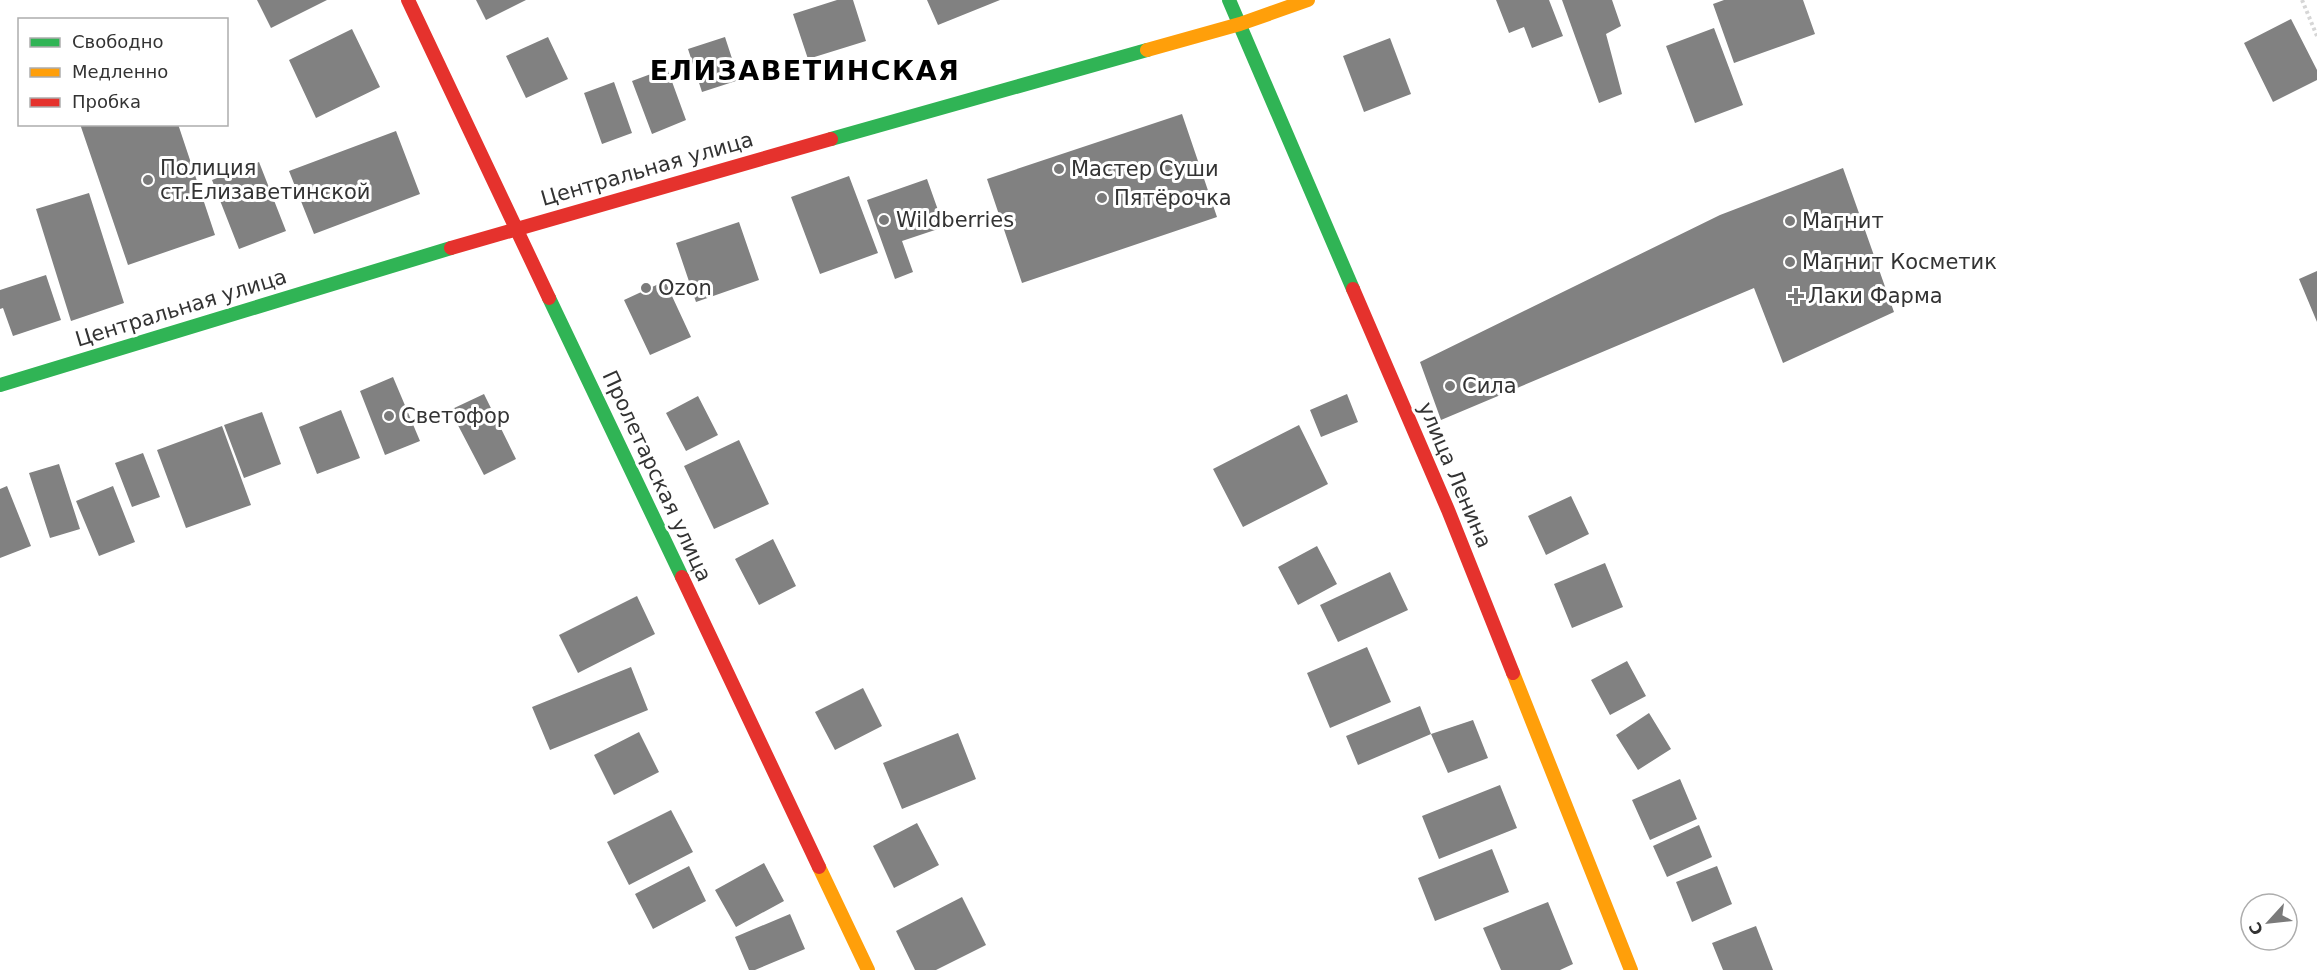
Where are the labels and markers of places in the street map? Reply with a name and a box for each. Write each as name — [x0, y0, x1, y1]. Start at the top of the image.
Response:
place label: Полиция ст.Елизаветинской — [160, 156, 370, 204]
place label: Мастер Суши — [1071, 157, 1219, 181]
marker: Мастер Суши — [1052, 162, 1066, 176]
marker: Полиция ст.Елизаветинской — [141, 173, 155, 187]
place label: Пятёрочка — [1114, 186, 1232, 210]
marker: Пятёрочка — [1095, 191, 1109, 205]
place label: Wildberries — [896, 208, 1014, 232]
place label: Магнит — [1802, 209, 1884, 233]
marker: Wildberries — [877, 213, 891, 227]
marker: Магнит — [1783, 214, 1797, 228]
place label: Магнит Косметик — [1802, 250, 1997, 274]
marker: Магнит Косметик — [1783, 255, 1797, 269]
place label: Ozon — [658, 276, 712, 300]
marker: Ozon — [639, 281, 653, 295]
place label: Лаки Фарма — [1808, 284, 1943, 308]
marker: Лаки Фарма — [1789, 289, 1803, 303]
place label: Сила — [1462, 374, 1517, 398]
marker: Сила — [1443, 379, 1457, 393]
place label: Светофор — [401, 404, 510, 428]
marker: Светофор — [382, 409, 396, 423]

